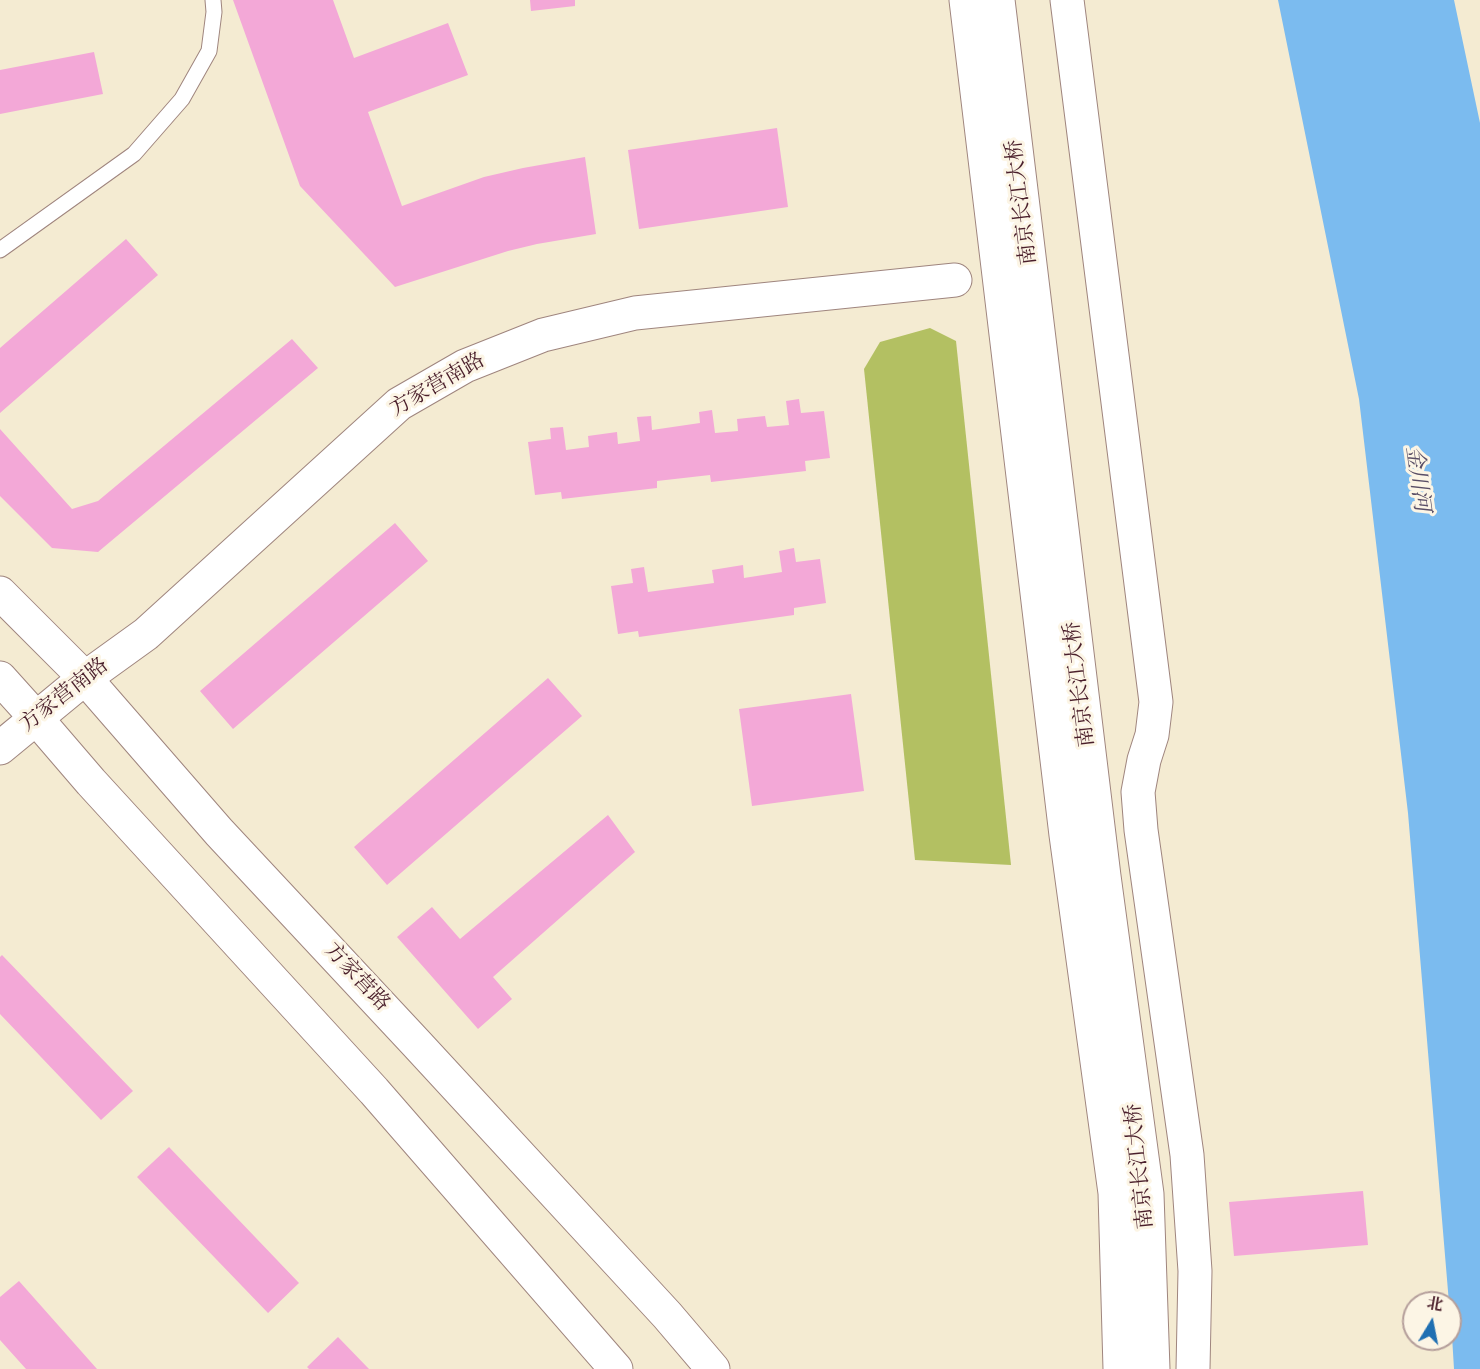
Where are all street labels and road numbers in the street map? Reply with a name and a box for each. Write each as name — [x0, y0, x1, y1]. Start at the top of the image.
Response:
street label: 南京长江大桥 — [1003, 138, 1043, 266]
street label: 方家营南路 — [386, 349, 490, 423]
street label: 南京长江大桥 — [1061, 620, 1101, 748]
street label: 方家营南路 — [16, 654, 114, 738]
street label: 方家营路 — [318, 939, 394, 1017]
street label: 南京长江大桥 — [1122, 1102, 1160, 1230]

